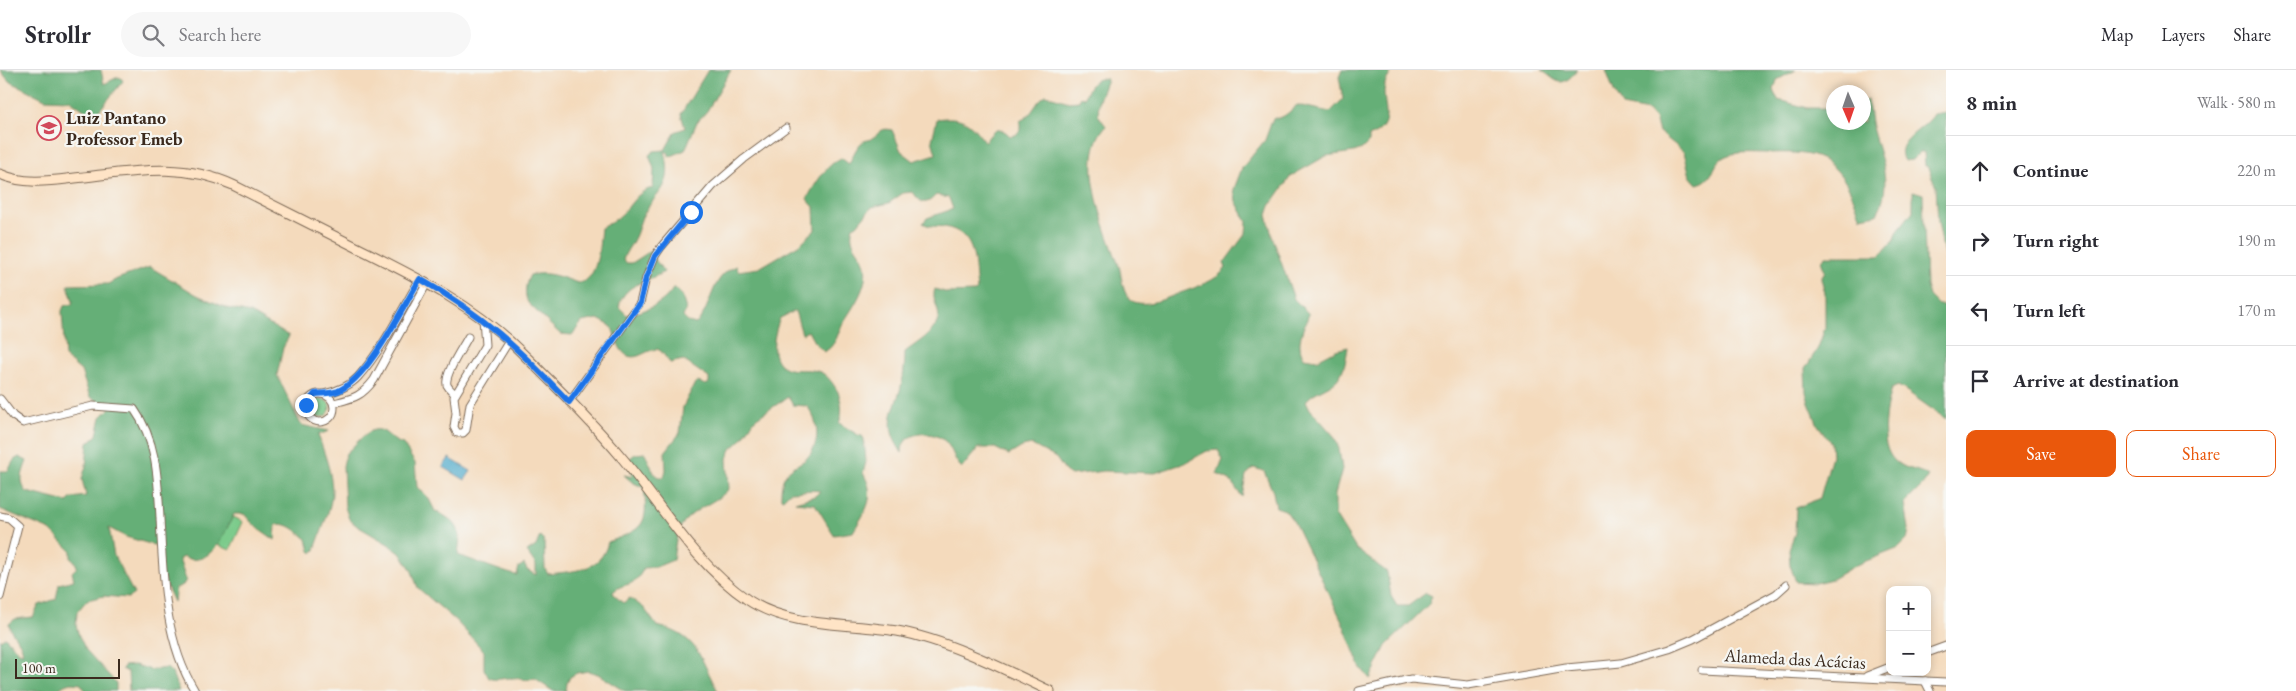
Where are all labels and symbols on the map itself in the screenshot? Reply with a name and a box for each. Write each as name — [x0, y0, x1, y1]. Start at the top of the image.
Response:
north arrow — [1826, 85, 1871, 130]
place label: Luiz Pantano Professor Emeb — [66, 106, 183, 150]
school or university icon: Luiz Pantano Professor Emeb — [36, 115, 62, 141]
route start — [680, 201, 703, 224]
route end — [295, 394, 318, 417]
street label: Alameda das Acácias — [1723, 643, 1867, 674]
scale bar — [15, 656, 120, 679]

